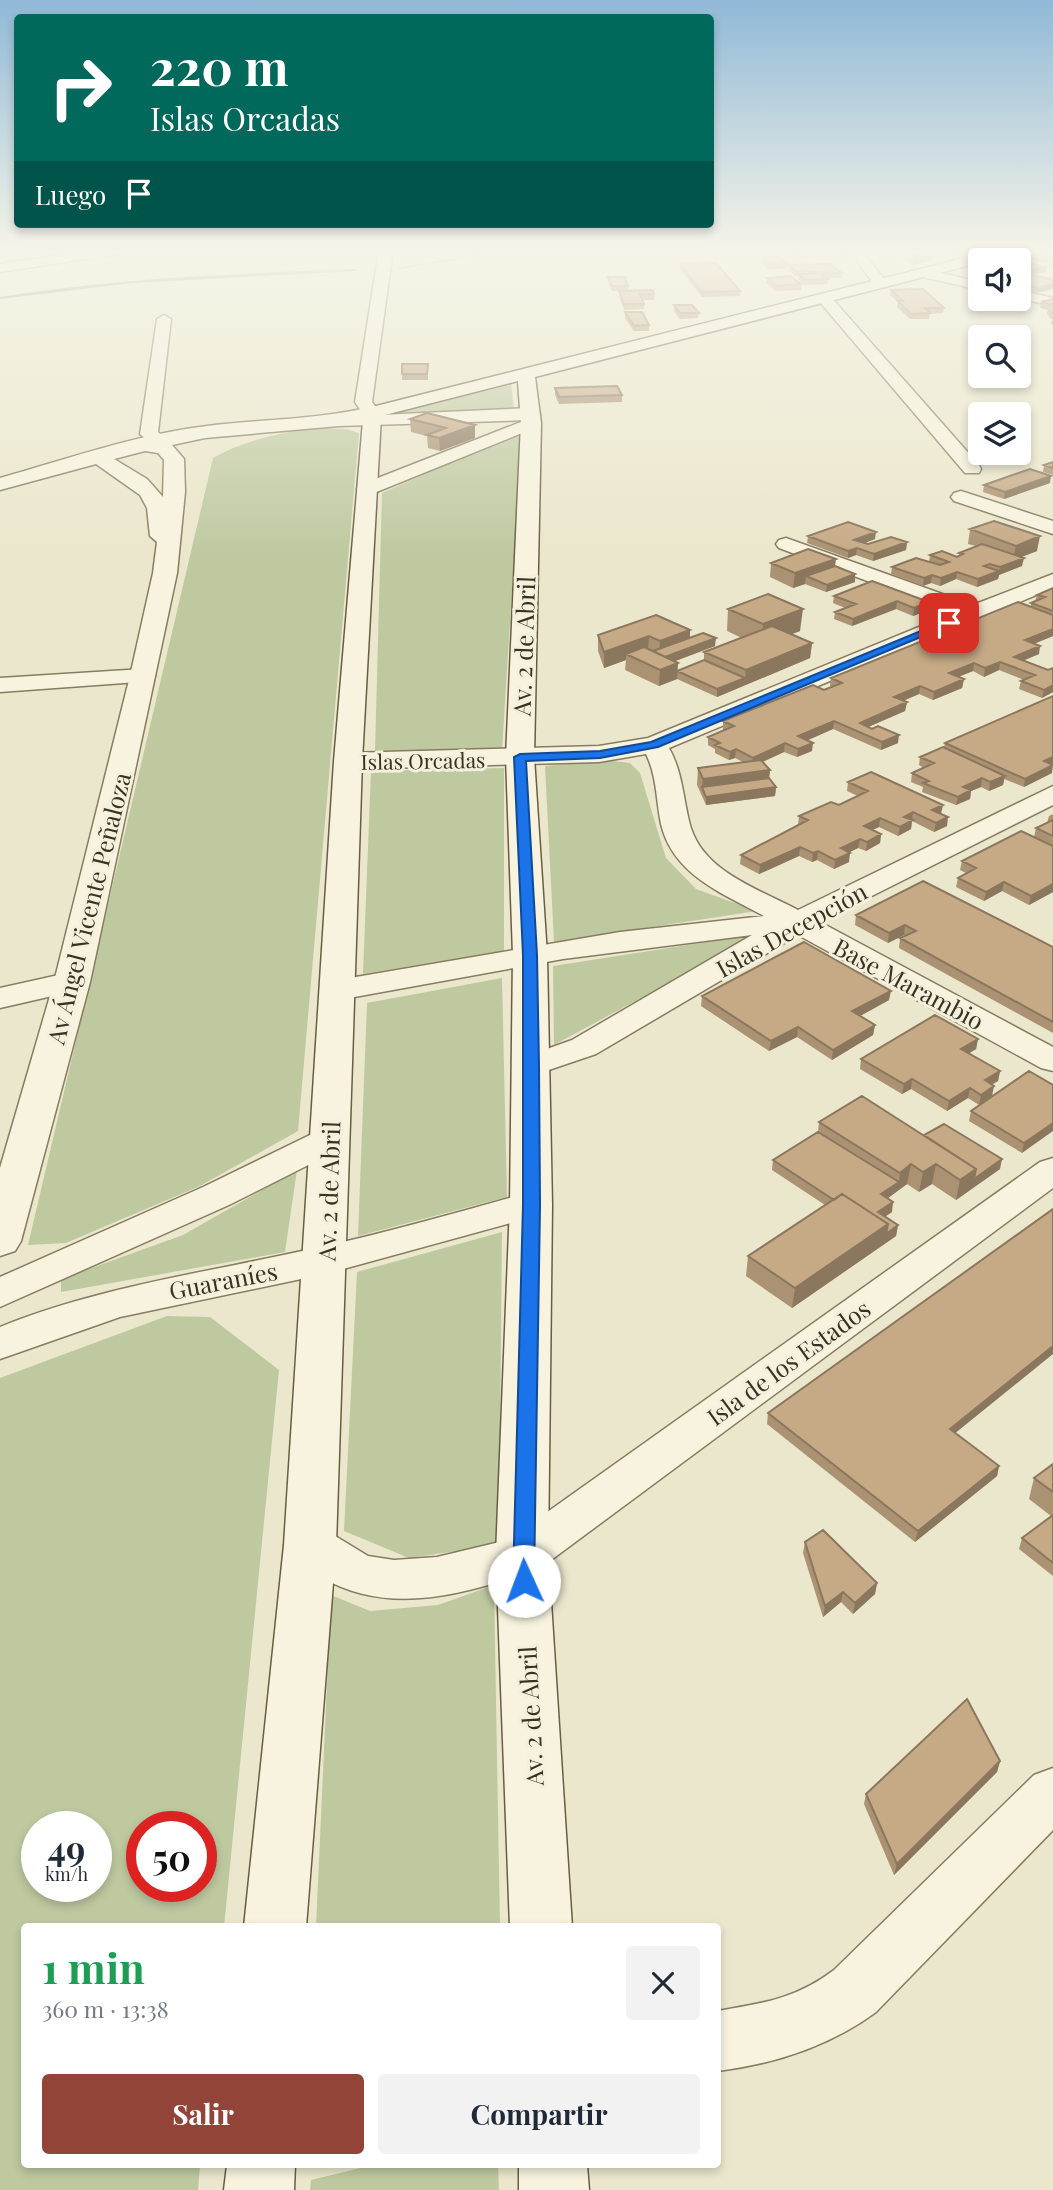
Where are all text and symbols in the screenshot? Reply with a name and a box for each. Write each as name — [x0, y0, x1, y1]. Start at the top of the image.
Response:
text: 220 m — [150, 33, 289, 98]
icon: right — [35, 42, 126, 133]
text: Islas Orcadas — [150, 96, 340, 139]
icon: arrive — [120, 175, 158, 213]
text: Luego — [35, 177, 106, 212]
map controls — [968, 248, 1031, 465]
button: sound — [968, 248, 1031, 311]
button: search — [968, 325, 1031, 388]
button: layers — [968, 402, 1031, 465]
street label: Av. 2 de Abril — [505, 575, 541, 717]
pin — [919, 593, 979, 653]
icon: arrive — [930, 604, 968, 642]
street label: Islas Orcadas — [360, 745, 486, 775]
street label: Av Ángel Vicente Peñaloza — [39, 769, 137, 1048]
street label: Islas Decepción — [710, 874, 872, 984]
street label: Base Marambio — [828, 930, 990, 1036]
street label: Av. 2 de Abril — [310, 1120, 346, 1262]
street label: Guaraníes — [166, 1254, 280, 1306]
street label: Isla de los Estados — [700, 1292, 876, 1432]
position arrow — [487, 1544, 561, 1618]
street label: Av. 2 de Abril — [510, 1645, 550, 1788]
speed limit sign: 50 — [126, 1811, 217, 1902]
text: 49 — [48, 1824, 85, 1871]
text: km/h — [45, 1862, 88, 1886]
text: 1 min — [42, 1939, 145, 1995]
button: close — [626, 1946, 700, 2020]
text: 360 m · 13:38 — [42, 1993, 169, 2024]
button: Salir — [42, 2074, 364, 2154]
button: Compartir — [378, 2074, 700, 2154]

